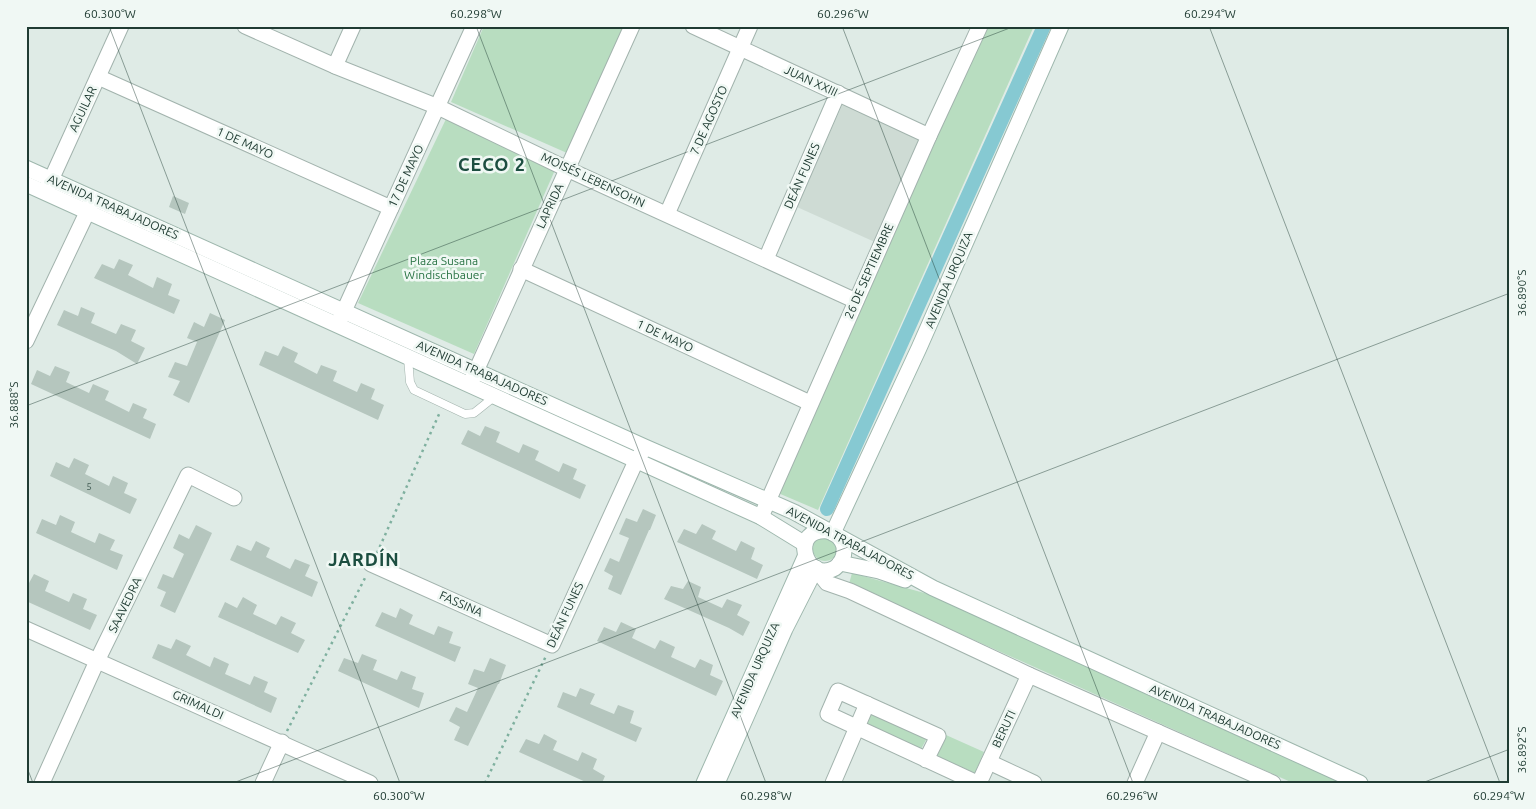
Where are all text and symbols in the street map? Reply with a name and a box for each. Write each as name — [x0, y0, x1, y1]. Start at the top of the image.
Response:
text: 60.300°W — [84, 7, 136, 20]
text: 60.298°W — [450, 7, 502, 20]
text: 60.296°W — [817, 7, 869, 20]
text: 60.294°W — [1184, 7, 1236, 20]
street label: JUAN XXIII — [782, 63, 840, 99]
street label: 7 DE AGOSTO — [687, 83, 730, 156]
street label: AGUILAR — [66, 84, 99, 134]
street label: 1 DE MAYO — [215, 124, 276, 161]
street label: DEÁN FUNES — [781, 141, 822, 211]
street label: 17 DE MAYO — [385, 142, 426, 209]
street label: MOISÉS LEBENSOHN — [539, 150, 647, 209]
district label: CECO 2 — [458, 154, 526, 174]
street label: AVENIDA TRABAJADORES — [46, 172, 181, 241]
street label: LAPRIDA — [533, 181, 566, 230]
street label: 26 DE SEPTIEMBRE — [842, 221, 896, 321]
street label: AVENIDA URQUIZA — [922, 230, 975, 330]
park label: Plaza Susana Windischbauer — [404, 254, 484, 281]
text: 36.890°S — [1515, 270, 1528, 316]
street label: 1 DE MAYO — [635, 317, 695, 354]
street label: AVENIDA TRABAJADORES — [415, 338, 550, 407]
text: 36.888°S — [7, 382, 20, 428]
house number: 5 — [86, 481, 92, 492]
street label: AVENIDA TRABAJADORES — [784, 503, 916, 582]
district label: JARDÍN — [328, 548, 400, 569]
street label: SAAVEDRA — [106, 575, 144, 635]
street label: DEÁN FUNES — [544, 580, 585, 650]
street label: FASSINA — [438, 588, 485, 619]
street label: AVENIDA URQUIZA — [728, 620, 782, 720]
street label: AVENIDA TRABAJADORES — [1148, 682, 1283, 751]
street label: GRIMALDI — [171, 688, 226, 722]
street label: BERUTI — [989, 708, 1018, 750]
text: 36.892°S — [1515, 727, 1528, 773]
text: 60.300°W — [373, 789, 425, 802]
text: 60.298°W — [740, 789, 792, 802]
text: 60.296°W — [1106, 789, 1158, 802]
text: 60.294°W — [1473, 789, 1525, 802]

